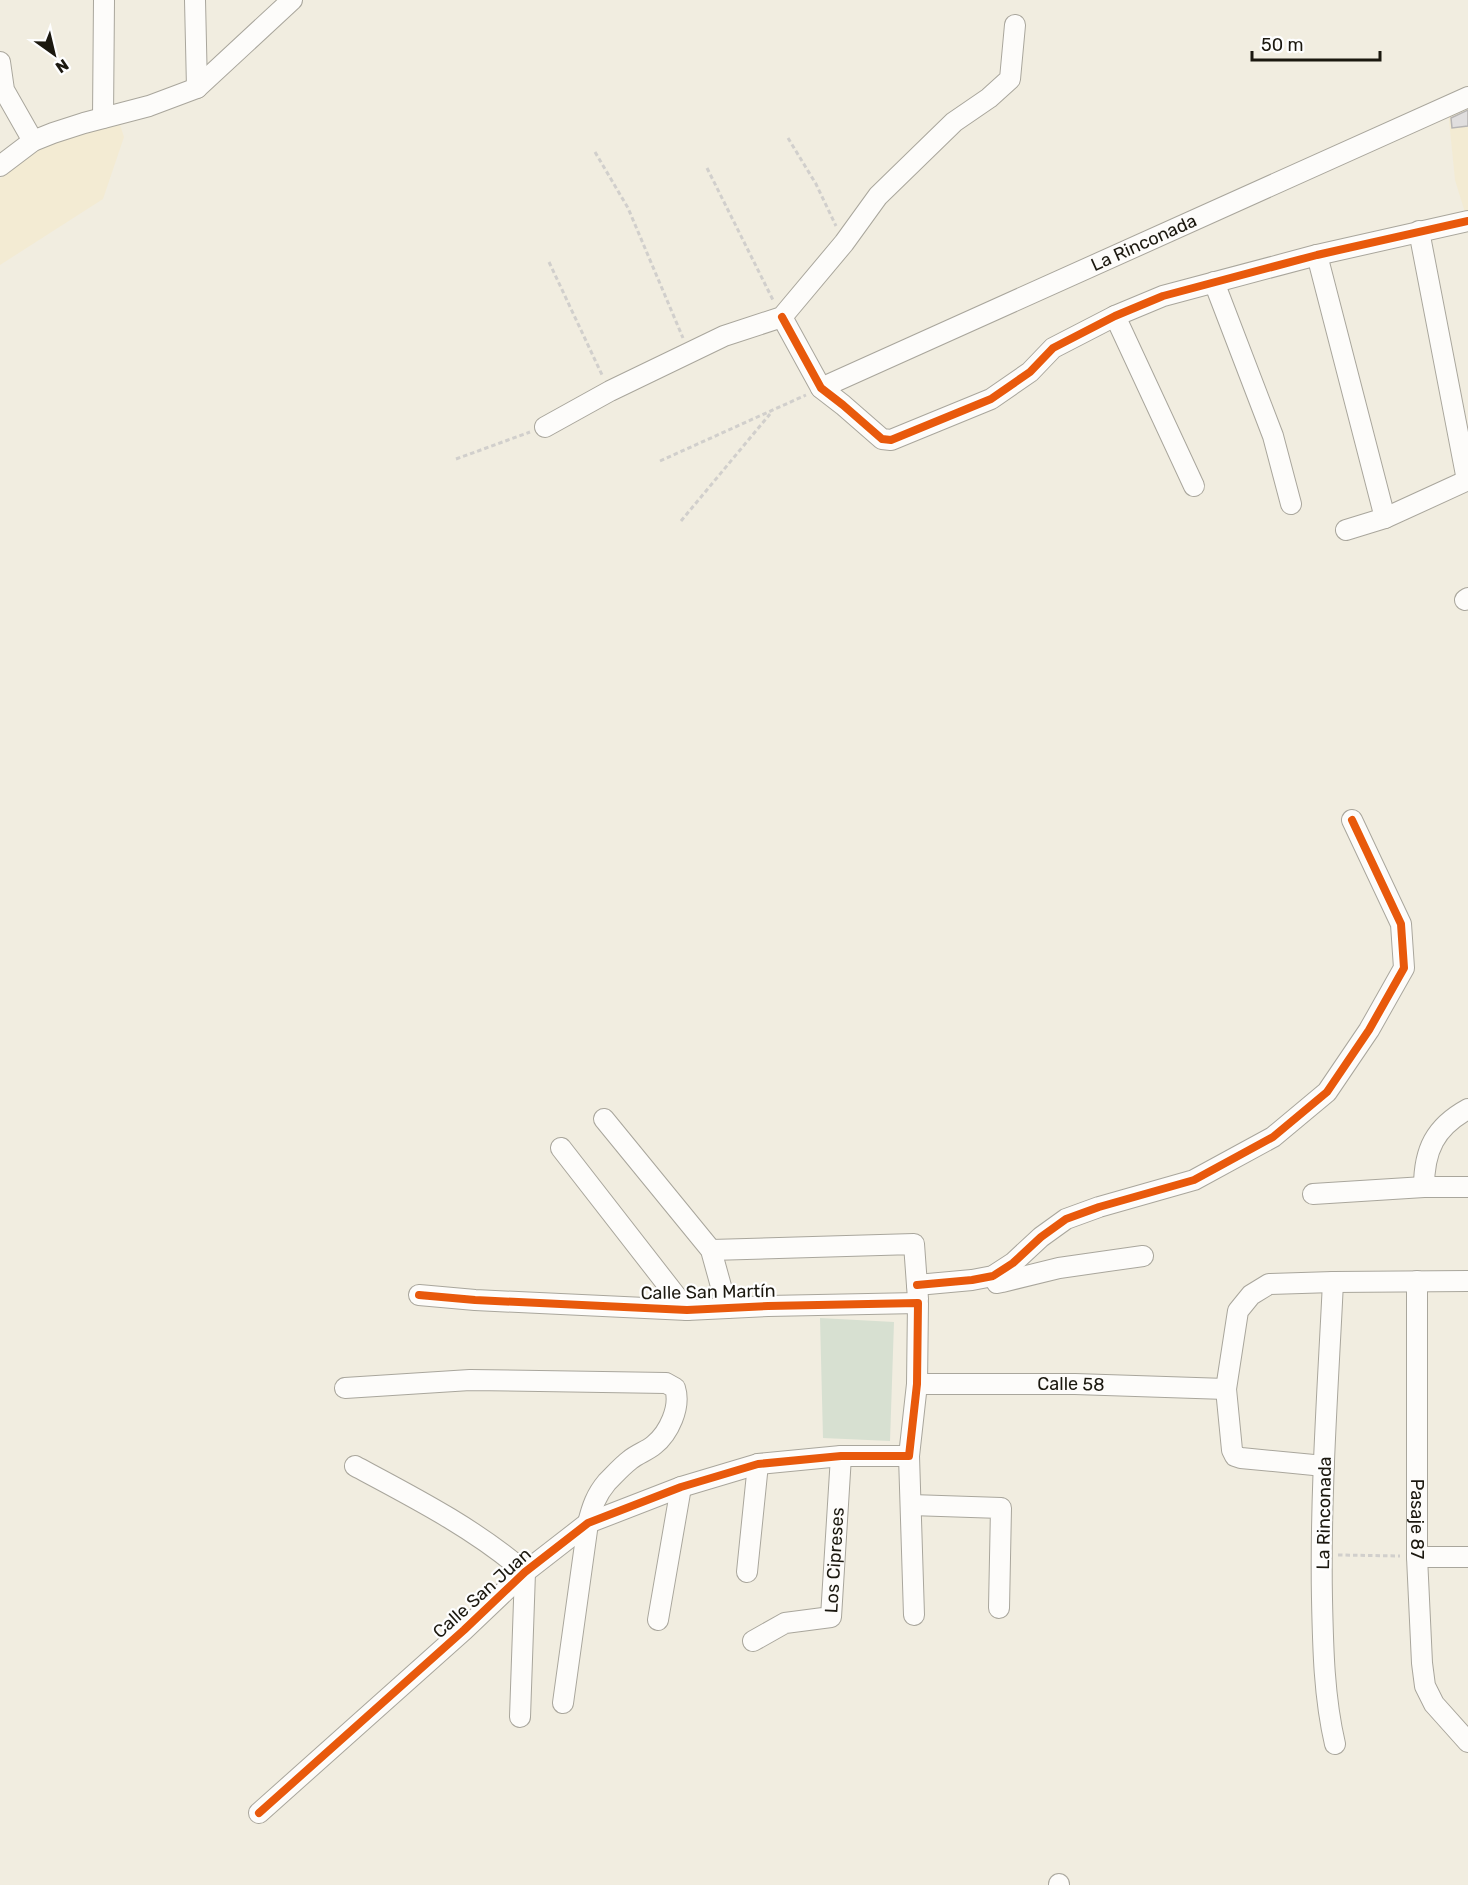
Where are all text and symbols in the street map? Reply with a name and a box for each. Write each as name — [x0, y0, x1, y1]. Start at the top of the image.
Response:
north arrow — [24, 24, 84, 84]
scale bar — [1252, 24, 1380, 62]
text: 50 m — [1261, 34, 1304, 56]
text: N — [52, 55, 72, 77]
street label: La Rinconada — [1088, 210, 1200, 276]
street label: Calle San Martín — [640, 1280, 776, 1304]
street label: Calle 58 — [1037, 1373, 1105, 1396]
street label: La Rinconada — [1312, 1456, 1336, 1570]
street label: Pasaje 87 — [1406, 1479, 1428, 1559]
street label: Los Cipreses — [820, 1507, 849, 1614]
street label: Calle San Juan — [428, 1543, 536, 1643]

